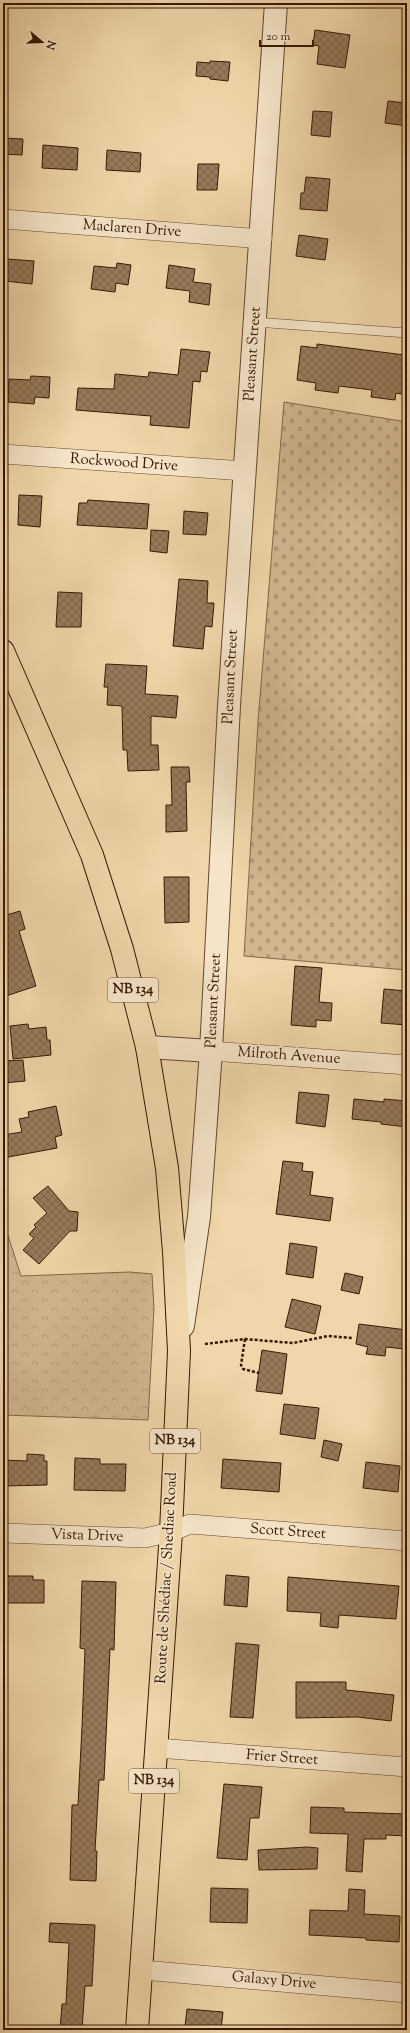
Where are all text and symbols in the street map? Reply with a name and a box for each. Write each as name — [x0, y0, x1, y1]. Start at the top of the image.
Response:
north arrow — [22, 22, 62, 62]
scale bar — [260, 22, 313, 48]
text: 20 m — [266, 28, 291, 46]
text: N — [41, 37, 60, 52]
street label: Maclaren Drive — [82, 215, 182, 243]
street label: Pleasant Street — [239, 306, 267, 402]
street label: Rockwood Drive — [69, 449, 179, 477]
street label: Pleasant Street — [218, 629, 244, 725]
street label: Pleasant Street — [201, 953, 227, 1049]
road number: NB 134 — [108, 978, 158, 1002]
street label: Milroth Avenue — [237, 1042, 341, 1070]
road number: NB 134 — [150, 1429, 200, 1453]
street label: Route de Shédiac / Shediac Road — [151, 1471, 183, 1684]
street label: Scott Street — [249, 1519, 327, 1545]
street label: Vista Drive — [50, 1524, 124, 1548]
street label: Frier Street — [245, 1745, 319, 1771]
road number: NB 134 — [129, 1769, 179, 1793]
street label: Galaxy Drive — [231, 1967, 317, 1995]

